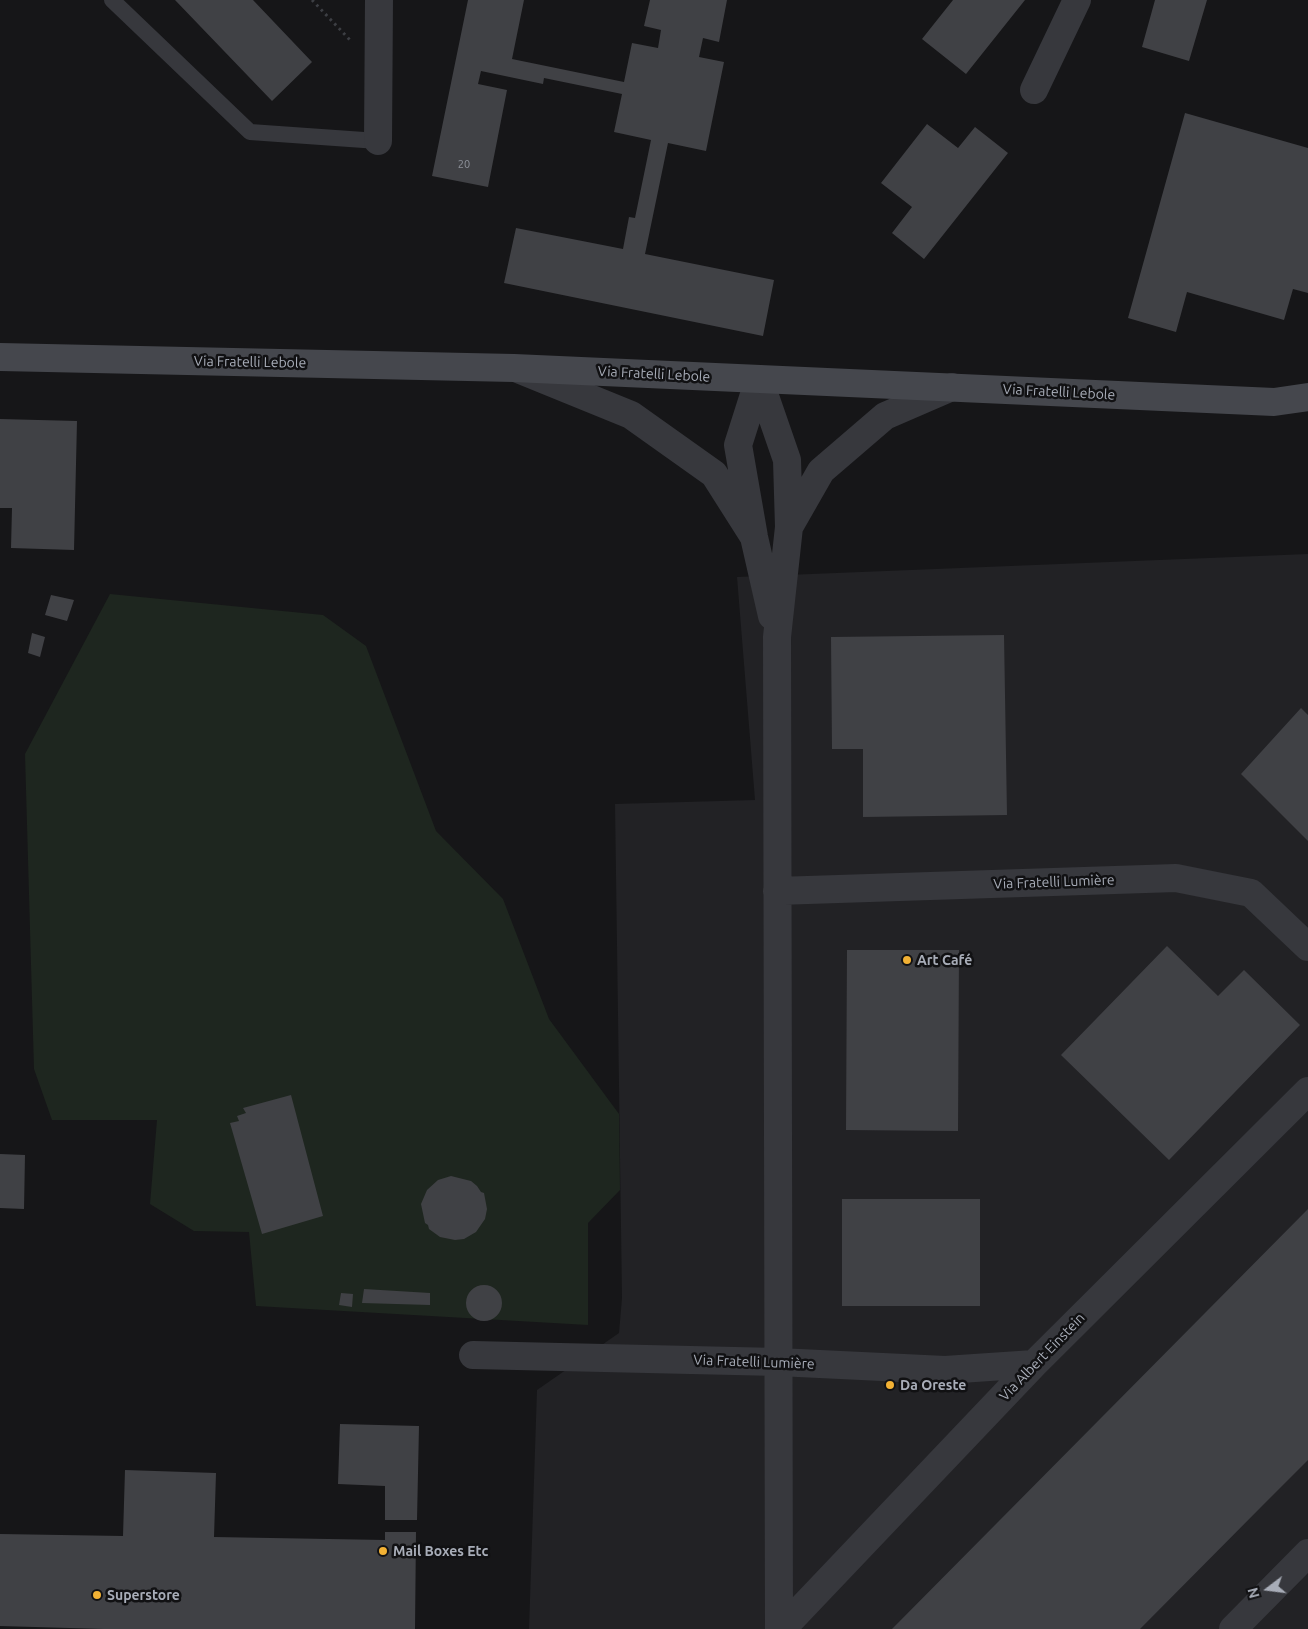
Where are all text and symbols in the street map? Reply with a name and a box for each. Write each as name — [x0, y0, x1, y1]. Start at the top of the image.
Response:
house number: 20 — [458, 157, 470, 171]
street label: Via Fratelli Lebole — [194, 353, 306, 371]
street label: Via Fratelli Lebole — [597, 363, 711, 385]
street label: Via Fratelli Lebole — [1002, 381, 1116, 403]
street label: Via Fratelli Lumière — [993, 871, 1115, 893]
place label: Art Café — [917, 952, 972, 968]
marker: Art Café — [901, 954, 913, 966]
street label: Via Albert Einstein — [996, 1310, 1088, 1404]
street label: Via Fratelli Lumière — [693, 1351, 815, 1373]
place label: Da Oreste — [900, 1377, 966, 1393]
marker: Da Oreste — [884, 1379, 896, 1391]
place label: Mail Boxes Etc — [393, 1543, 488, 1559]
marker: Mail Boxes Etc — [377, 1545, 389, 1557]
north arrow — [1243, 1564, 1293, 1614]
text: N — [1244, 1586, 1263, 1600]
place label: Superstore — [107, 1587, 180, 1603]
marker: Superstore — [91, 1589, 103, 1601]

